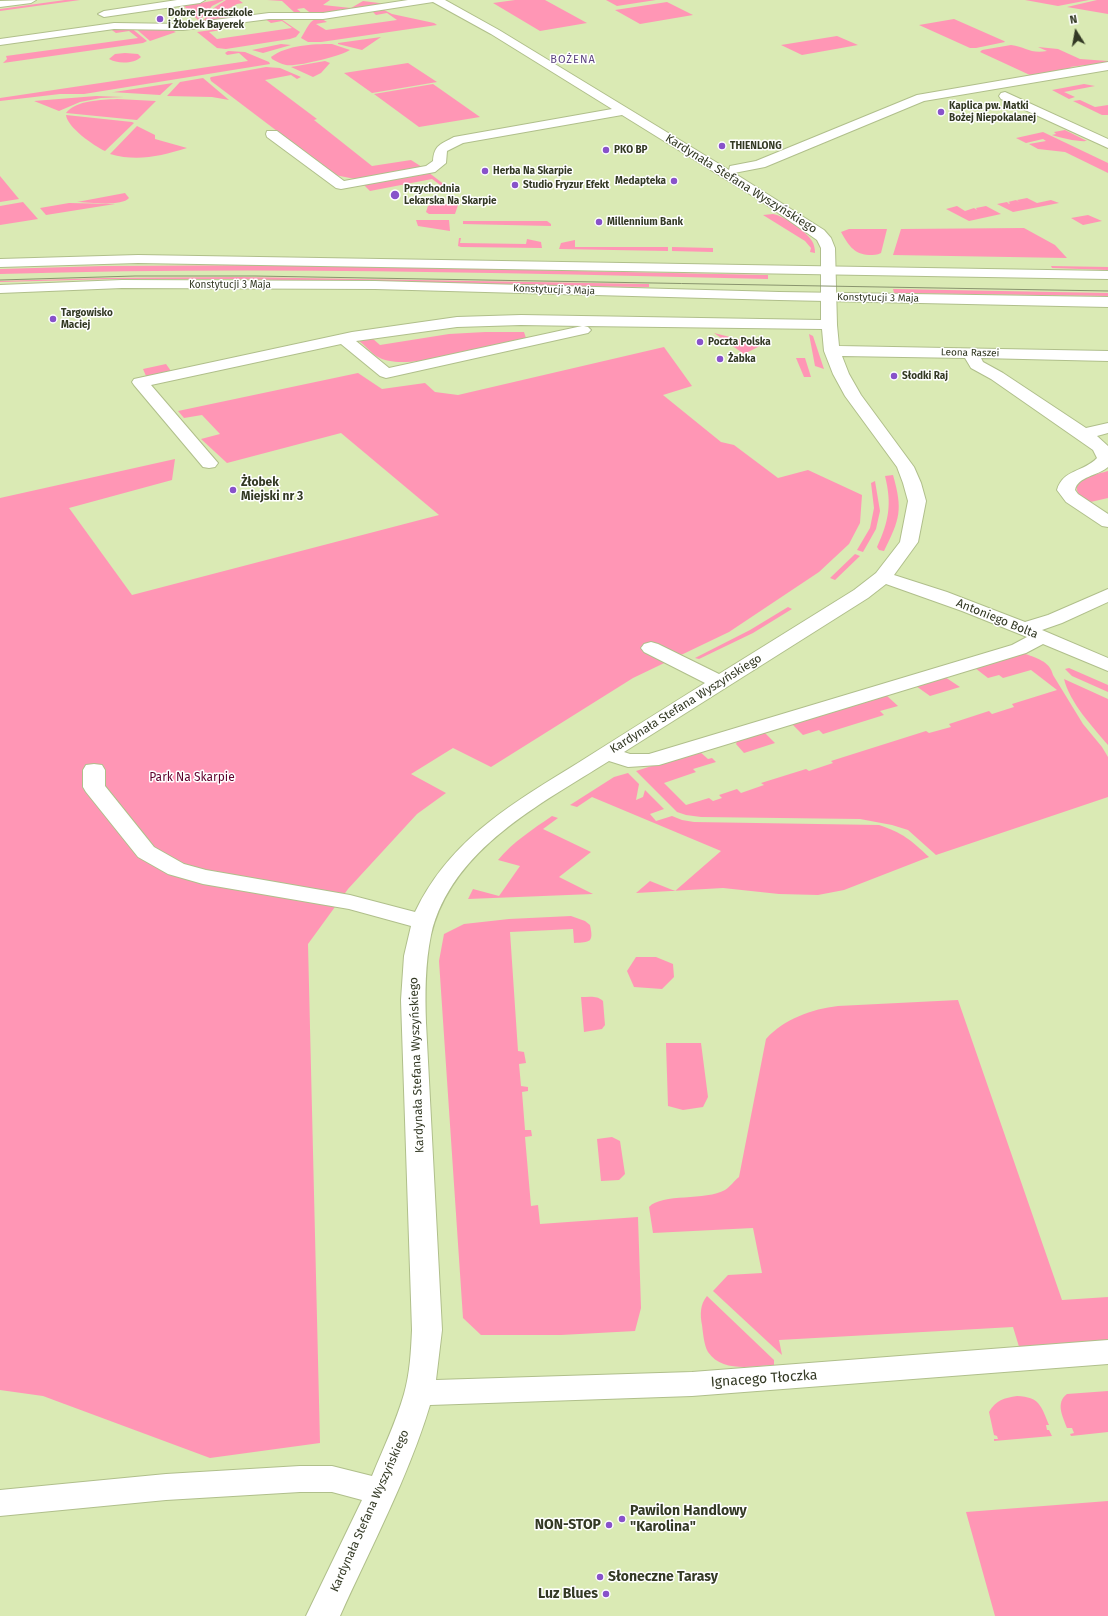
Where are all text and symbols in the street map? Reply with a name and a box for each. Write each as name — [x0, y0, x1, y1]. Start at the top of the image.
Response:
place label: Dobre Przedszkole i Żłobek Bayerek — [168, 7, 253, 30]
north arrow — [1056, 12, 1096, 52]
text: N — [1069, 13, 1078, 27]
marker: Dobre Przedszkole i Żłobek Bayerek — [155, 14, 165, 24]
district label: BOŻENA — [550, 53, 596, 67]
place label: Kaplica pw. Matki Bożej Niepokalanej — [949, 100, 1036, 124]
marker: Kaplica pw. Matki Bożej Niepokalanej — [936, 107, 946, 117]
street label: Kardynała Stefana Wyszyńskiego — [663, 131, 819, 237]
place label: THIENLONG — [730, 140, 782, 152]
marker: THIENLONG — [717, 141, 727, 151]
place label: PKO BP — [614, 144, 648, 156]
marker: PKO BP — [601, 145, 611, 155]
place label: Herba Na Skarpie — [493, 165, 572, 177]
marker: Herba Na Skarpie — [480, 166, 490, 176]
place label: Medapteka — [615, 175, 666, 187]
marker: Medapteka — [669, 176, 679, 186]
place label: Studio Fryzur Efekt — [523, 179, 609, 191]
marker: Studio Fryzur Efekt — [510, 180, 520, 190]
place label: Przychodnia Lekarska Na Skarpie — [404, 183, 497, 206]
marker: Przychodnia Lekarska Na Skarpie — [389, 189, 401, 201]
place label: Millennium Bank — [607, 216, 683, 228]
marker: Millennium Bank — [594, 217, 604, 227]
street label: Konstytucji 3 Maja — [189, 279, 271, 291]
street label: Konstytucji 3 Maja — [513, 283, 595, 297]
street label: Konstytucji 3 Maja — [837, 291, 919, 305]
place label: Targowisko Maciej — [61, 307, 113, 330]
marker: Targowisko Maciej — [48, 314, 58, 324]
place label: Poczta Polska — [708, 336, 771, 348]
marker: Poczta Polska — [695, 337, 705, 347]
street label: Leona Raszei — [941, 346, 999, 360]
place label: Żabka — [728, 353, 756, 365]
marker: Żabka — [715, 354, 725, 364]
place label: Słodki Raj — [902, 370, 948, 382]
marker: Słodki Raj — [889, 371, 899, 381]
place label: Żłobek Miejski nr 3 — [241, 476, 303, 504]
marker: Żłobek Miejski nr 3 — [228, 485, 238, 495]
street label: Antoniego Bolta — [954, 596, 1040, 642]
street label: Kardynała Stefana Wyszyńskiego — [608, 651, 764, 757]
park label: Park Na Skarpie — [149, 771, 235, 785]
street label: Kardynała Stefana Wyszyńskiego — [407, 977, 427, 1153]
street label: Ignacego Tłoczka — [710, 1367, 818, 1391]
street label: Kardynała Stefana Wyszyńskiego — [328, 1428, 412, 1594]
place label: Pawilon Handlowy "Karolina" — [630, 1503, 747, 1536]
marker: Pawilon Handlowy "Karolina" — [617, 1514, 627, 1524]
place label: NON-STOP — [535, 1517, 601, 1533]
marker: NON-STOP — [604, 1520, 614, 1530]
place label: Słoneczne Tarasy — [608, 1569, 718, 1585]
marker: Słoneczne Tarasy — [595, 1572, 605, 1582]
place label: Luz Blues — [538, 1586, 598, 1602]
marker: Luz Blues — [601, 1589, 611, 1599]

